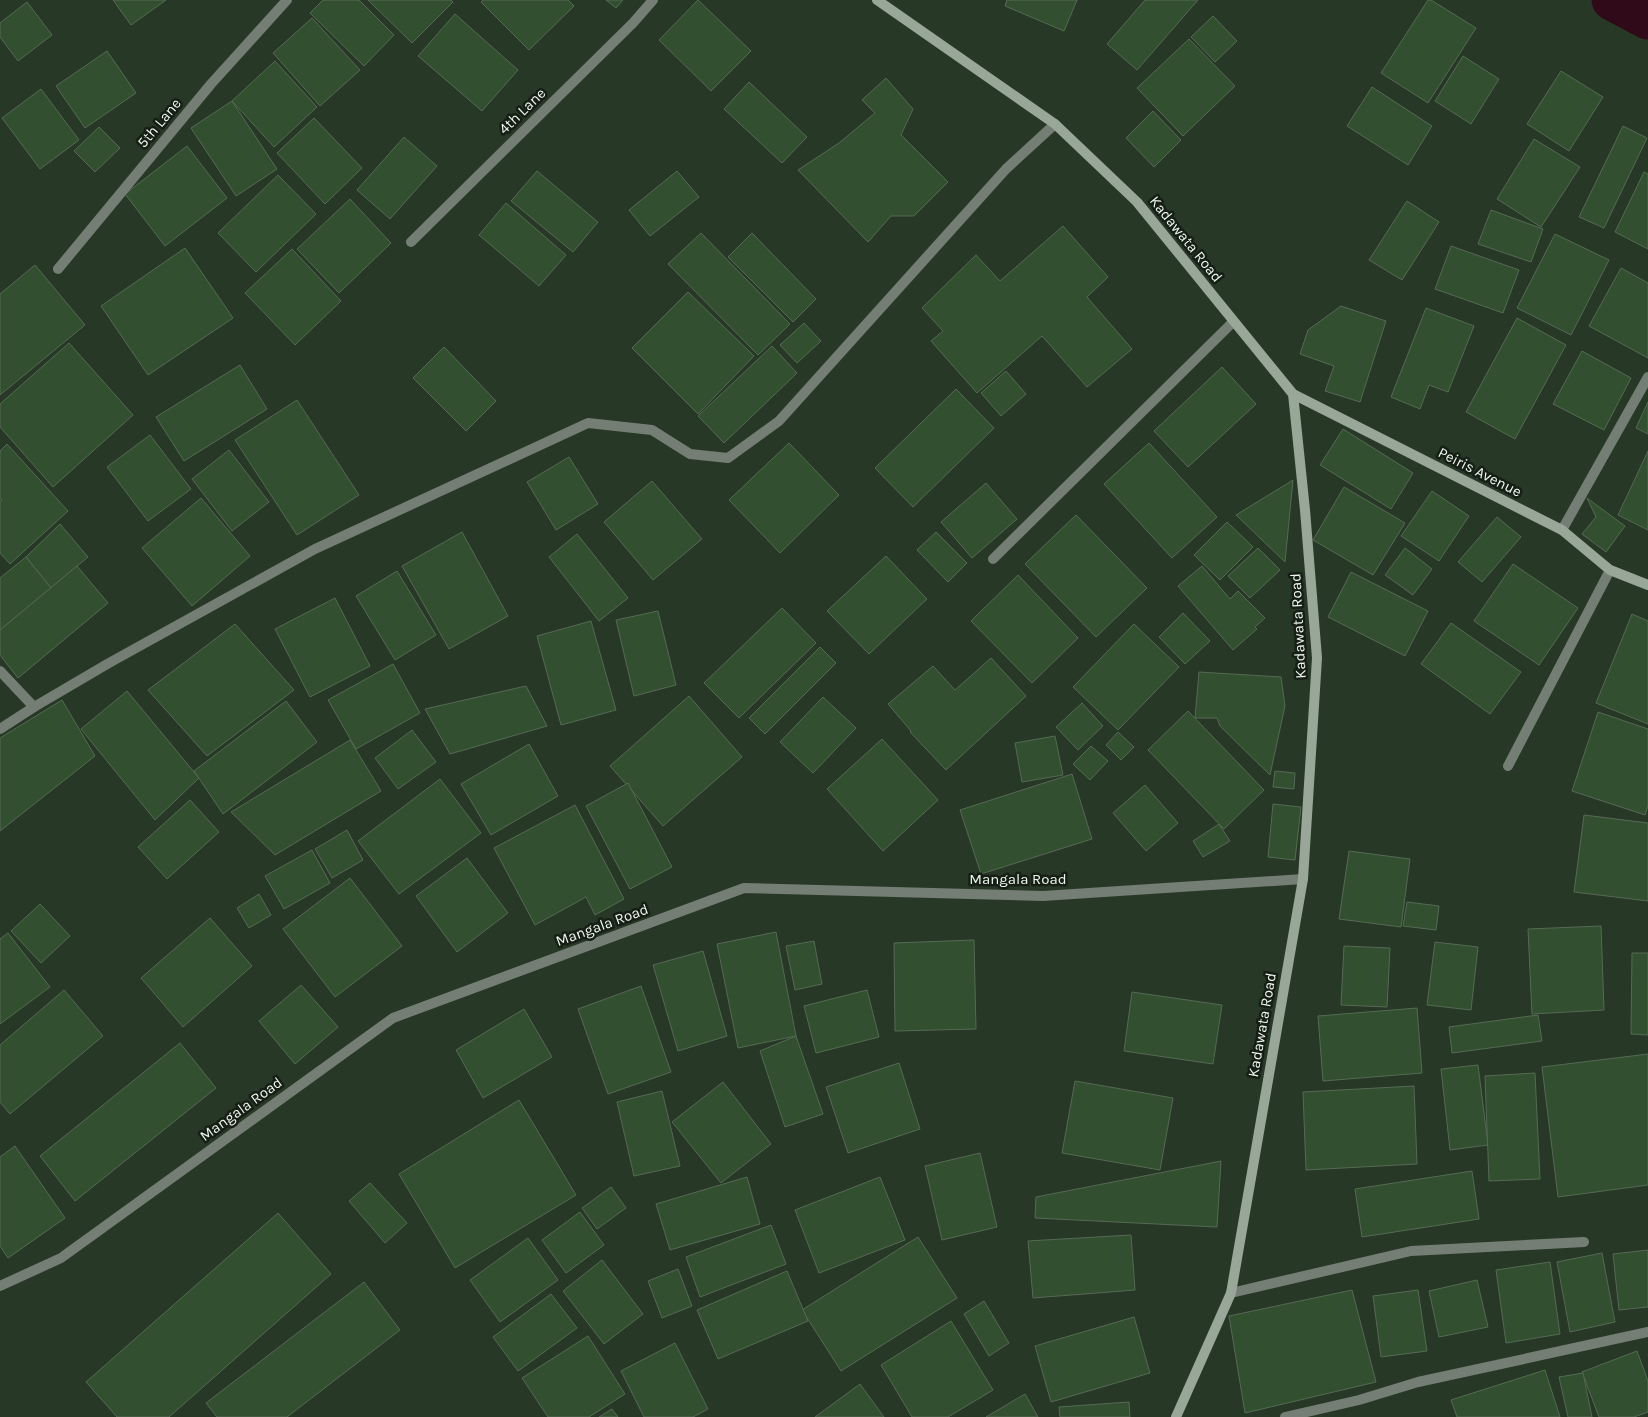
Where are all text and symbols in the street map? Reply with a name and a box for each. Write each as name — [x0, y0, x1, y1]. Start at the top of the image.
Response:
street label: 4th Lane — [495, 84, 549, 138]
street label: 5th Lane — [133, 95, 185, 151]
street label: Kadawata Road — [1146, 192, 1226, 286]
street label: Peiris Avenue — [1435, 443, 1525, 501]
street label: Kadawata Road — [1286, 573, 1310, 679]
street label: Mangala Road — [969, 870, 1067, 888]
street label: Mangala Road — [553, 900, 651, 950]
street label: Kadawata Road — [1244, 971, 1280, 1079]
street label: Mangala Road — [196, 1073, 286, 1145]

